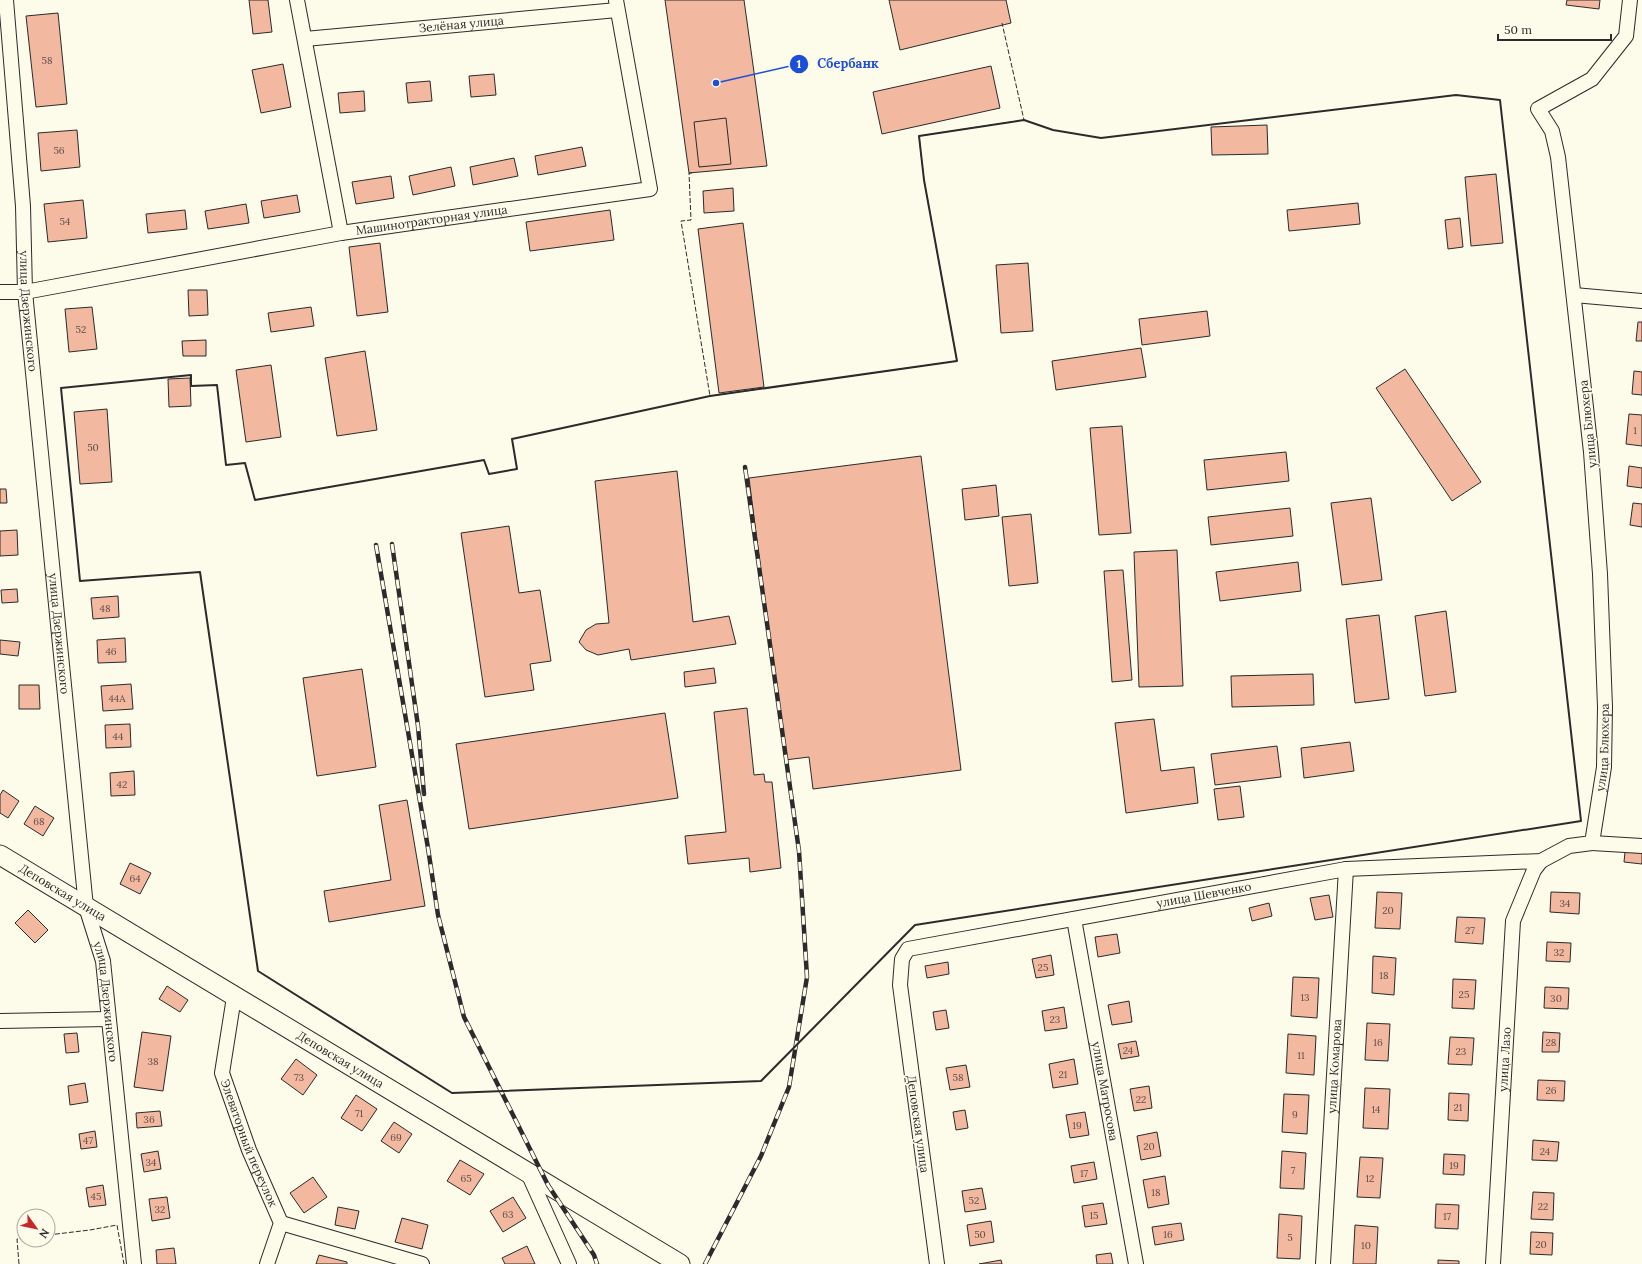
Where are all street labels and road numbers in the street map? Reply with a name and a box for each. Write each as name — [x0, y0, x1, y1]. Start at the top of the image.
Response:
street label: Зелёная улица — [418, 13, 504, 35]
street label: Машинотракторная улица — [355, 201, 508, 238]
street label: улица Дзержинского — [17, 250, 41, 372]
street label: улица Блюхера — [1575, 379, 1600, 469]
street label: улица Дзержинского — [46, 572, 73, 695]
street label: улица Блюхера — [1592, 703, 1612, 792]
street label: Деповская улица — [17, 860, 109, 924]
street label: улица Шевченко — [1155, 878, 1253, 910]
street label: улица Дзержинского — [90, 939, 121, 1063]
street label: улица Комарова — [1324, 1019, 1344, 1114]
street label: Деповская улица — [294, 1027, 387, 1091]
street label: улица Лазо — [1495, 1027, 1514, 1092]
street label: улица Матросова — [1089, 1040, 1122, 1142]
street label: Деповская улица — [904, 1074, 933, 1174]
street label: Элеваторный переулок — [218, 1077, 281, 1210]

